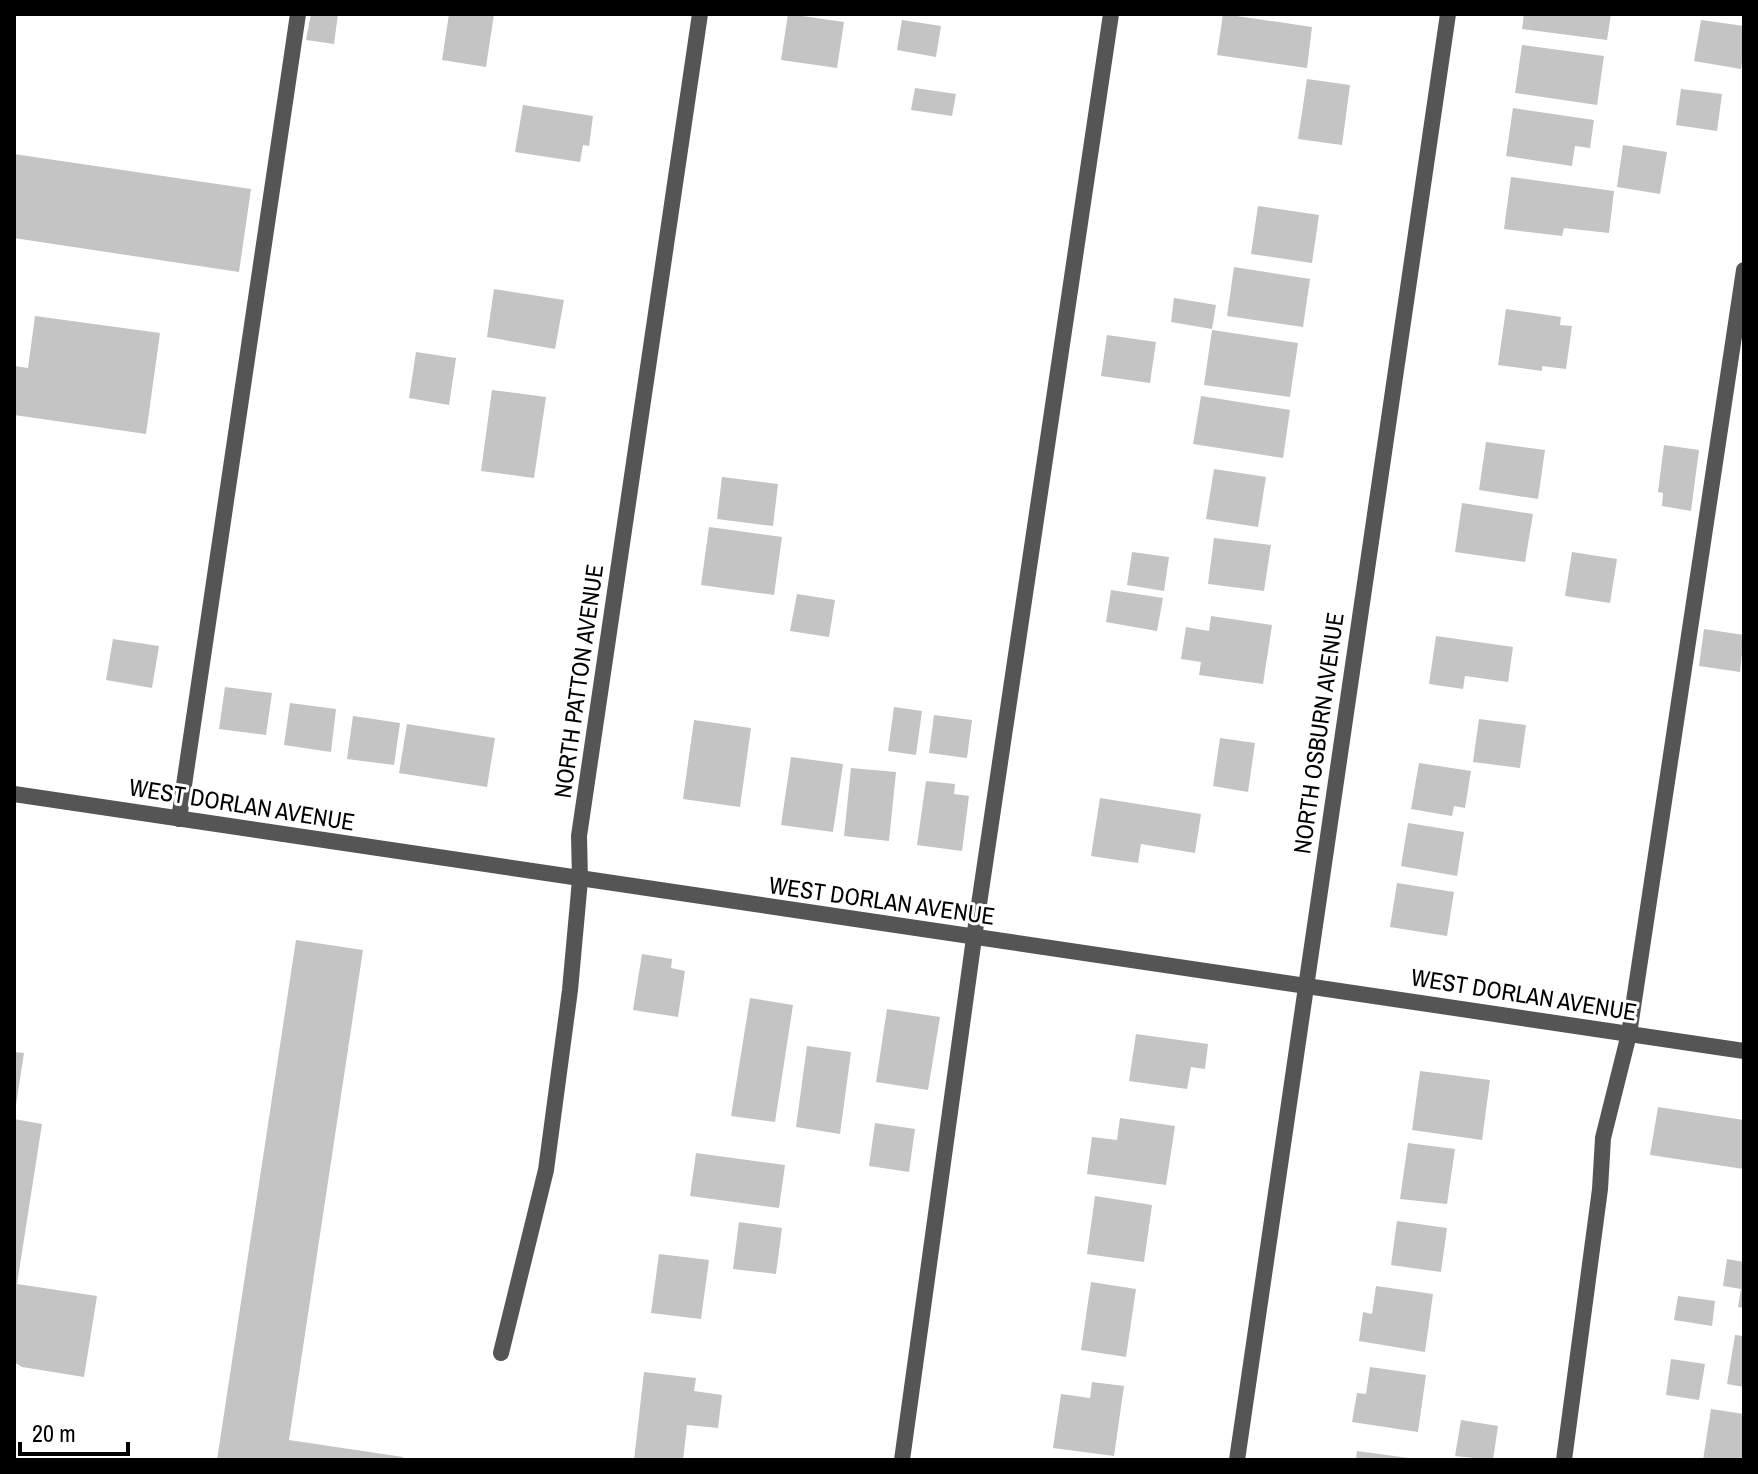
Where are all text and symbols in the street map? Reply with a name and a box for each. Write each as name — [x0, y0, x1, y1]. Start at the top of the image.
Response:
street label: NORTH PATTON AVENUE — [546, 562, 610, 800]
street label: NORTH OSBURN AVENUE — [1285, 610, 1351, 856]
street label: WEST DORLAN AVENUE — [127, 770, 357, 838]
street label: WEST DORLAN AVENUE — [767, 868, 997, 932]
street label: WEST DORLAN AVENUE — [1409, 960, 1639, 1028]
scale bar — [20, 1406, 128, 1456]
text: 20 m — [32, 1417, 76, 1449]

